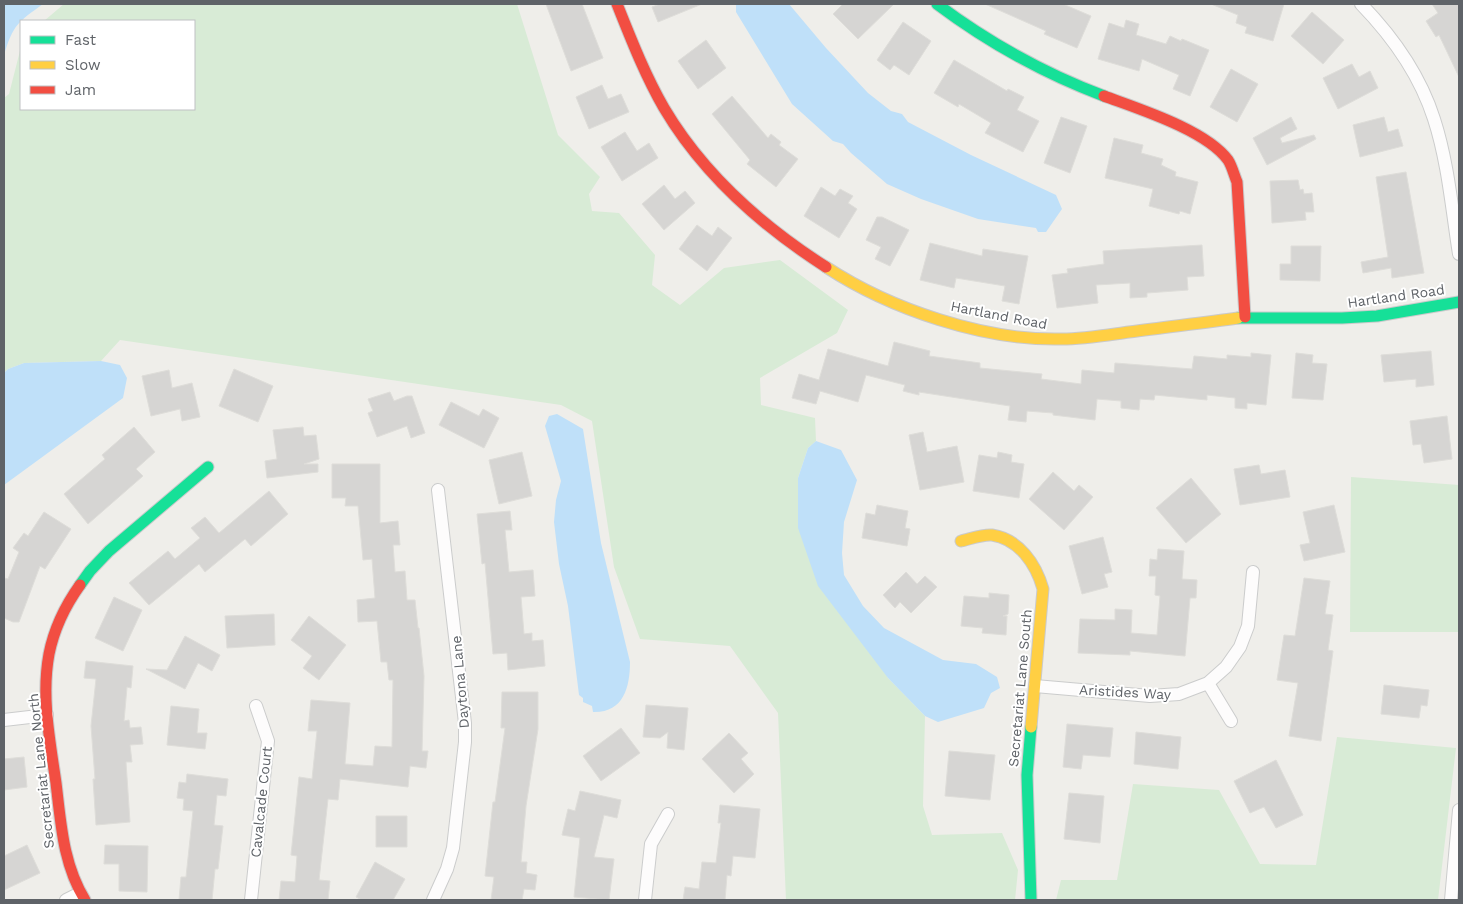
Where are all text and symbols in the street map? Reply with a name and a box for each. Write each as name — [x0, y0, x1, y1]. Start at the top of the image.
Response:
legend — [20, 20, 195, 110]
text: Fast — [65, 31, 97, 49]
text: Slow — [65, 56, 101, 74]
text: Jam — [65, 81, 96, 99]
street label: Hartland Road — [1346, 281, 1446, 311]
street label: Hartland Road — [949, 298, 1049, 332]
street label: Secretariat Lane South — [1005, 609, 1035, 767]
street label: Daytona Lane — [448, 635, 472, 729]
street label: Aristides Way — [1079, 682, 1172, 702]
street label: Secretariat Lane North — [25, 693, 57, 849]
street label: Cavalcade Court — [247, 745, 275, 858]

